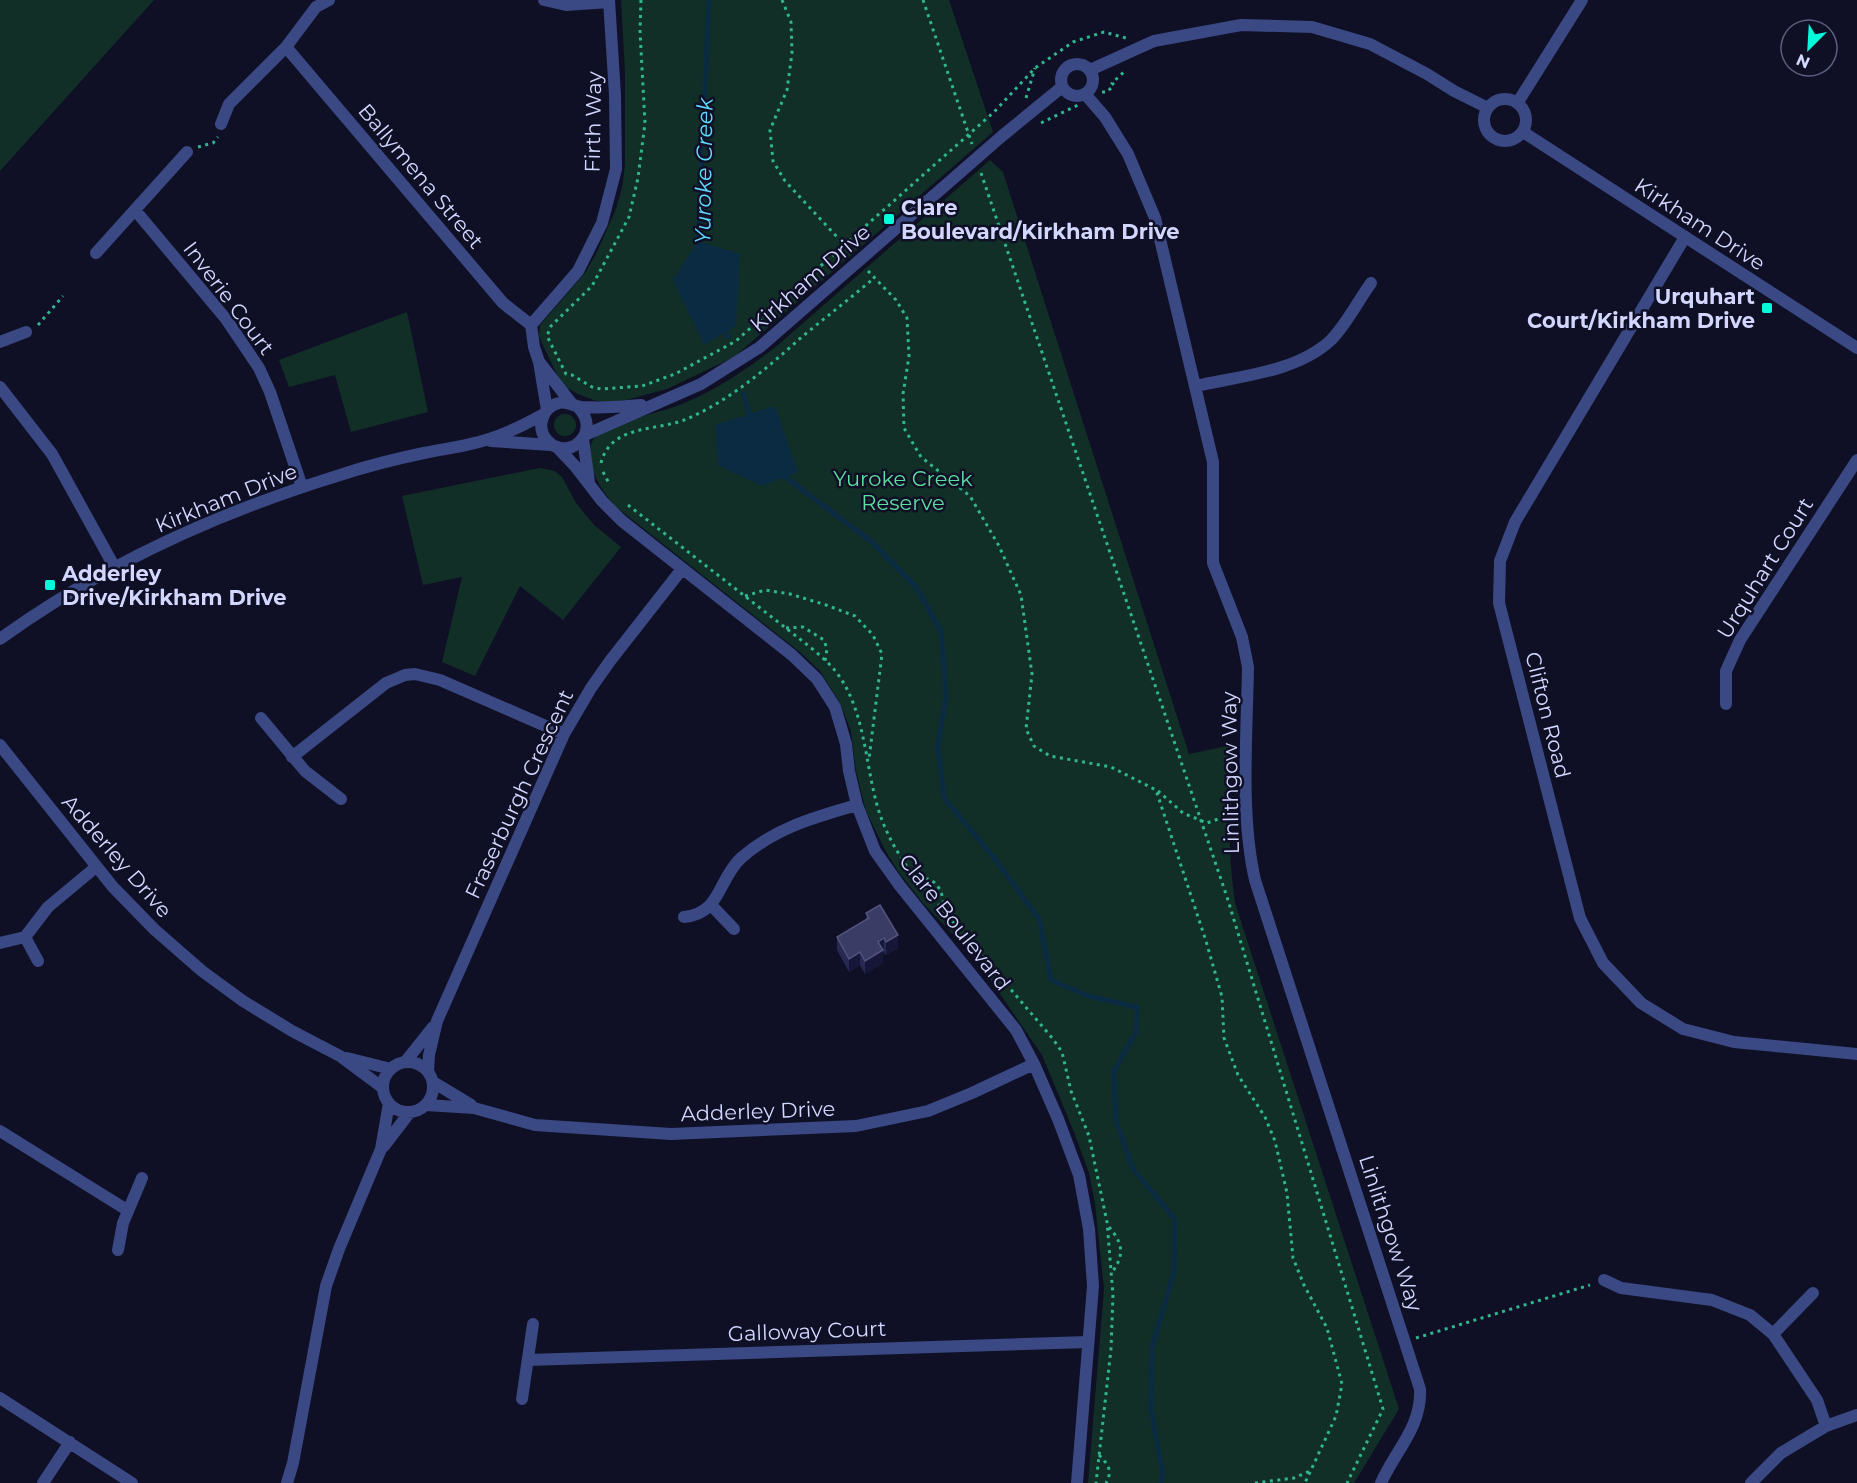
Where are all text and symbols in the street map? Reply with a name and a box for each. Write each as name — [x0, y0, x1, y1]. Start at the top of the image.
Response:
north arrow — [1779, 18, 1839, 78]
text: N — [1793, 50, 1813, 73]
street label: Firth Way — [580, 70, 606, 173]
water label: Yuroke Creek — [689, 97, 719, 244]
street label: Ballymena Street — [353, 99, 489, 253]
street label: Kirkham Drive — [1630, 172, 1770, 276]
place label: Clare Boulevard/Kirkham Drive — [901, 195, 1179, 244]
marker: Clare Boulevard/Kirkham Drive — [882, 212, 896, 226]
street label: Kirkham Drive — [745, 219, 875, 337]
street label: Inverie Court — [178, 237, 280, 359]
place label: Urquhart Court/Kirkham Drive — [1527, 284, 1755, 333]
marker: Urquhart Court/Kirkham Drive — [1760, 301, 1774, 315]
street label: Kirkham Drive — [151, 458, 301, 538]
park label: Yuroke Creek Reserve — [833, 466, 973, 515]
street label: Urquhart Court — [1712, 493, 1818, 643]
place label: Adderley Drive/Kirkham Drive — [61, 561, 287, 610]
marker: Adderley Drive/Kirkham Drive — [43, 578, 57, 592]
street label: Clifton Road — [1520, 649, 1576, 781]
street label: Fraserburgh Crescent — [460, 685, 578, 903]
street label: Linlithgow Way — [1216, 691, 1244, 855]
street label: Adderley Drive — [57, 790, 177, 922]
street label: Clare Boulevard — [894, 849, 1016, 995]
street label: Adderley Drive — [680, 1096, 836, 1126]
street label: Linlithgow Way — [1354, 1152, 1428, 1315]
street label: Galloway Court — [727, 1316, 887, 1346]

